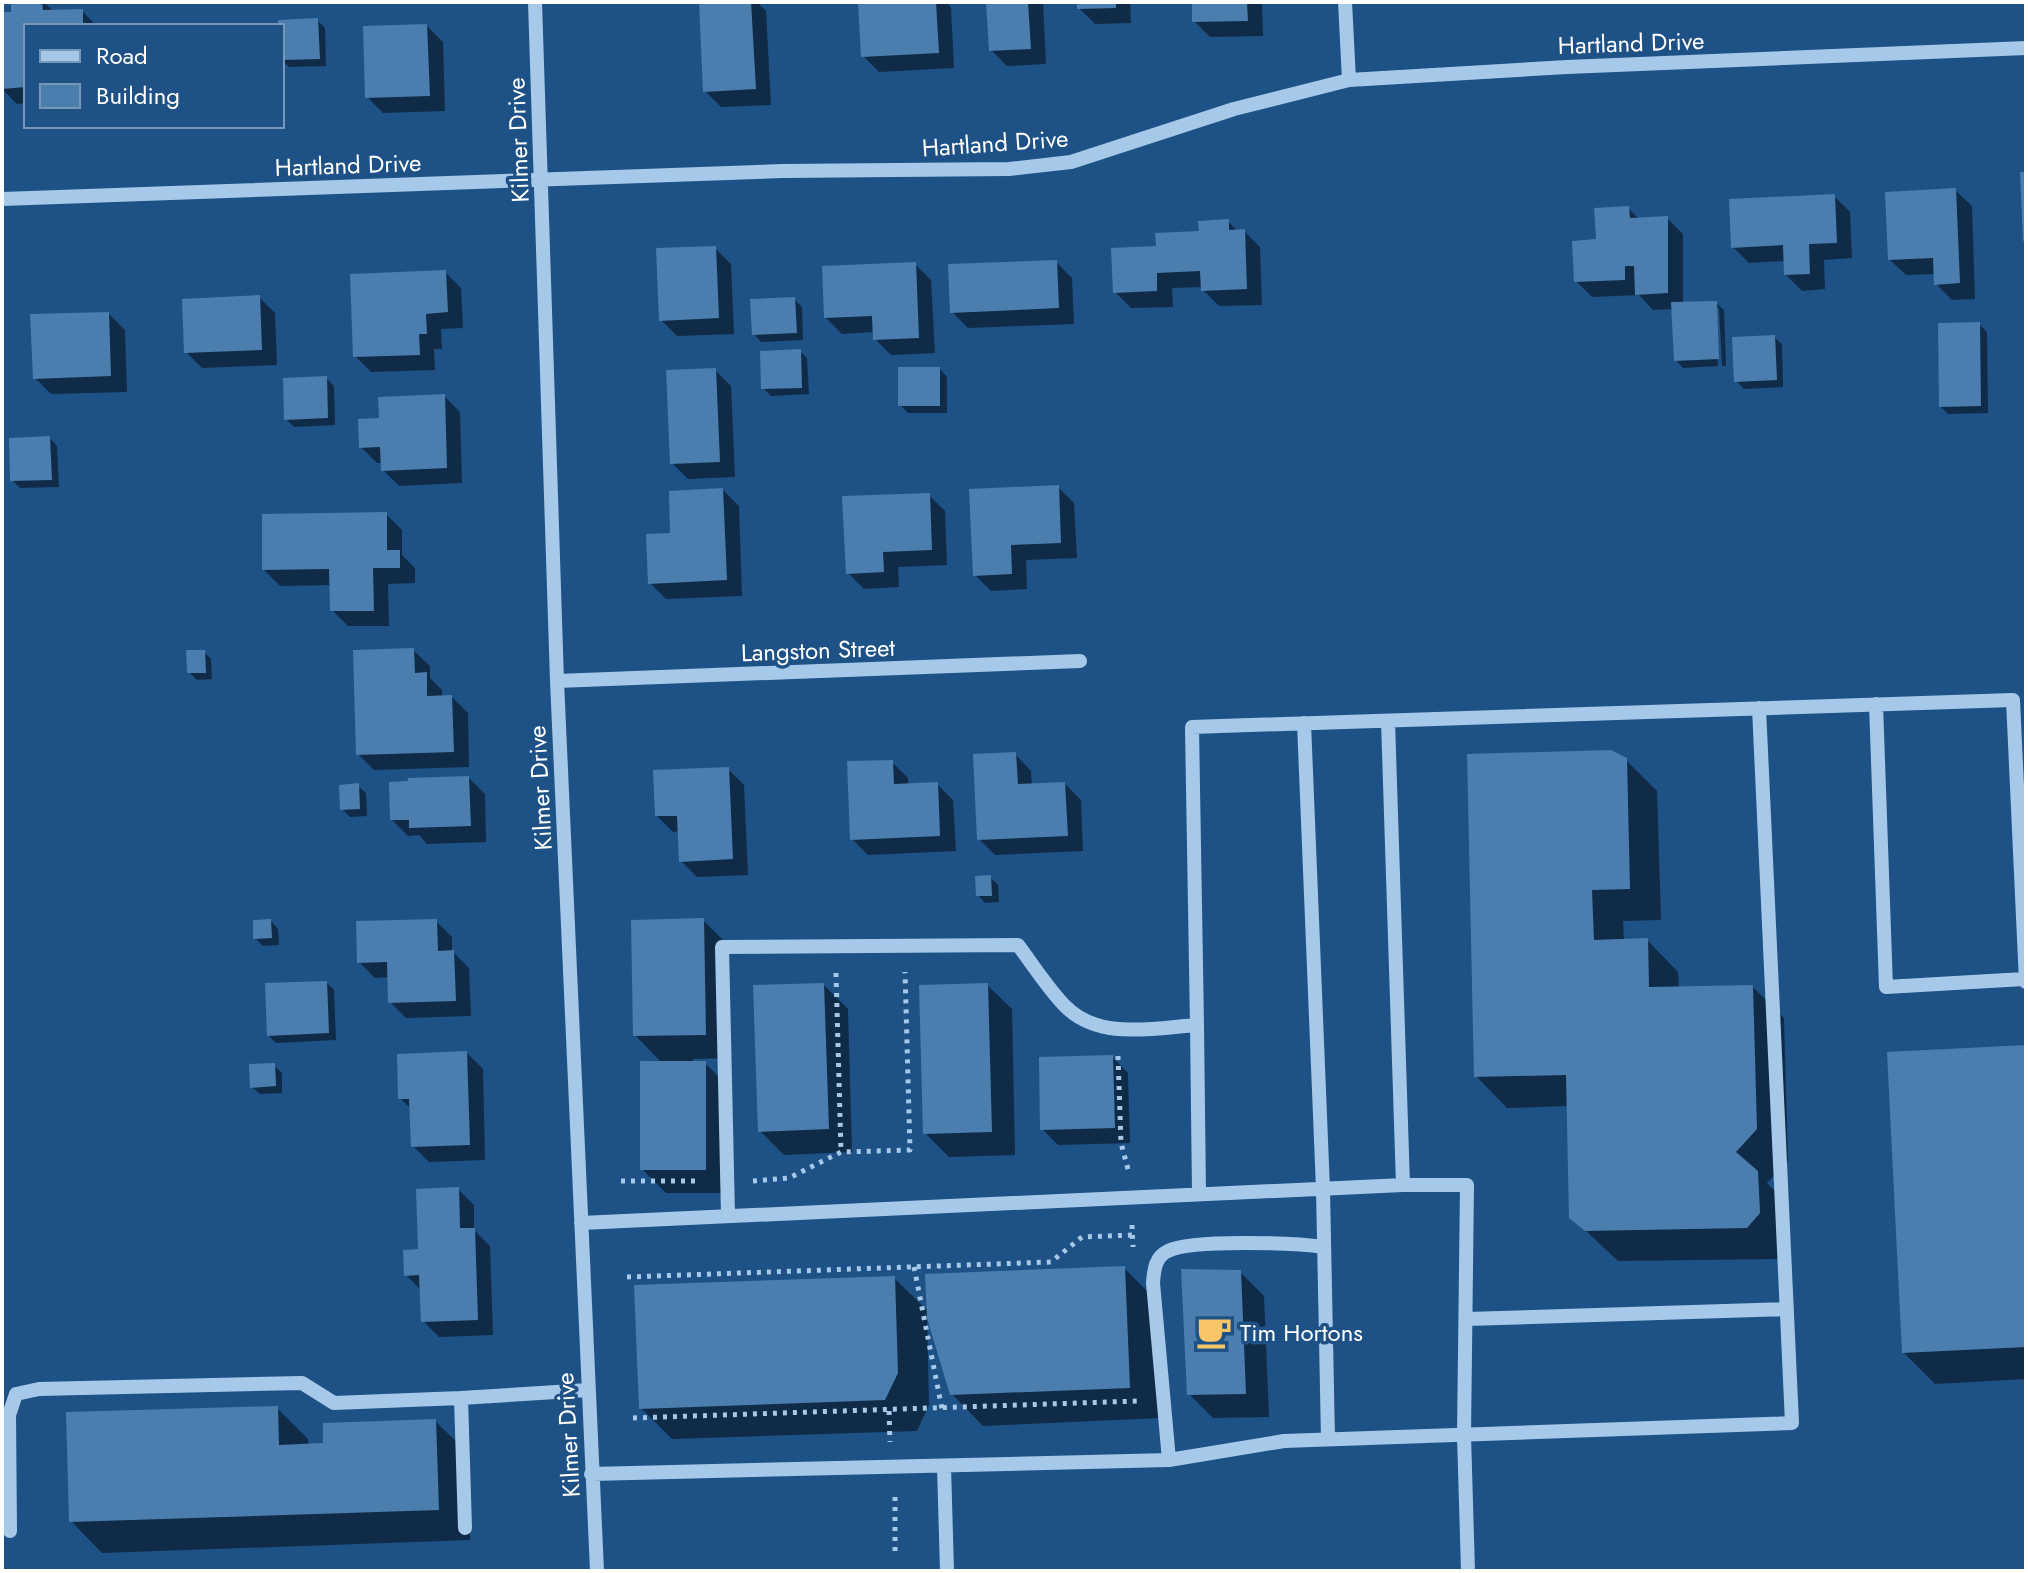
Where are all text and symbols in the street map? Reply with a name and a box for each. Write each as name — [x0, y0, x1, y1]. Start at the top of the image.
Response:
street label: Hartland Drive — [1557, 23, 1705, 63]
legend — [24, 24, 284, 128]
text: Road — [96, 38, 148, 73]
street label: Kilmer Drive — [498, 77, 538, 203]
text: Building — [96, 78, 180, 113]
street label: Hartland Drive — [921, 120, 1069, 166]
street label: Hartland Drive — [274, 145, 422, 185]
street label: Langston Street — [740, 630, 896, 670]
street label: Kilmer Drive — [519, 725, 561, 851]
cafe icon: Tim Hortons — [1195, 1313, 1233, 1351]
place label: Tim Hortons — [1240, 1315, 1363, 1350]
street label: Kilmer Drive — [547, 1372, 589, 1498]

